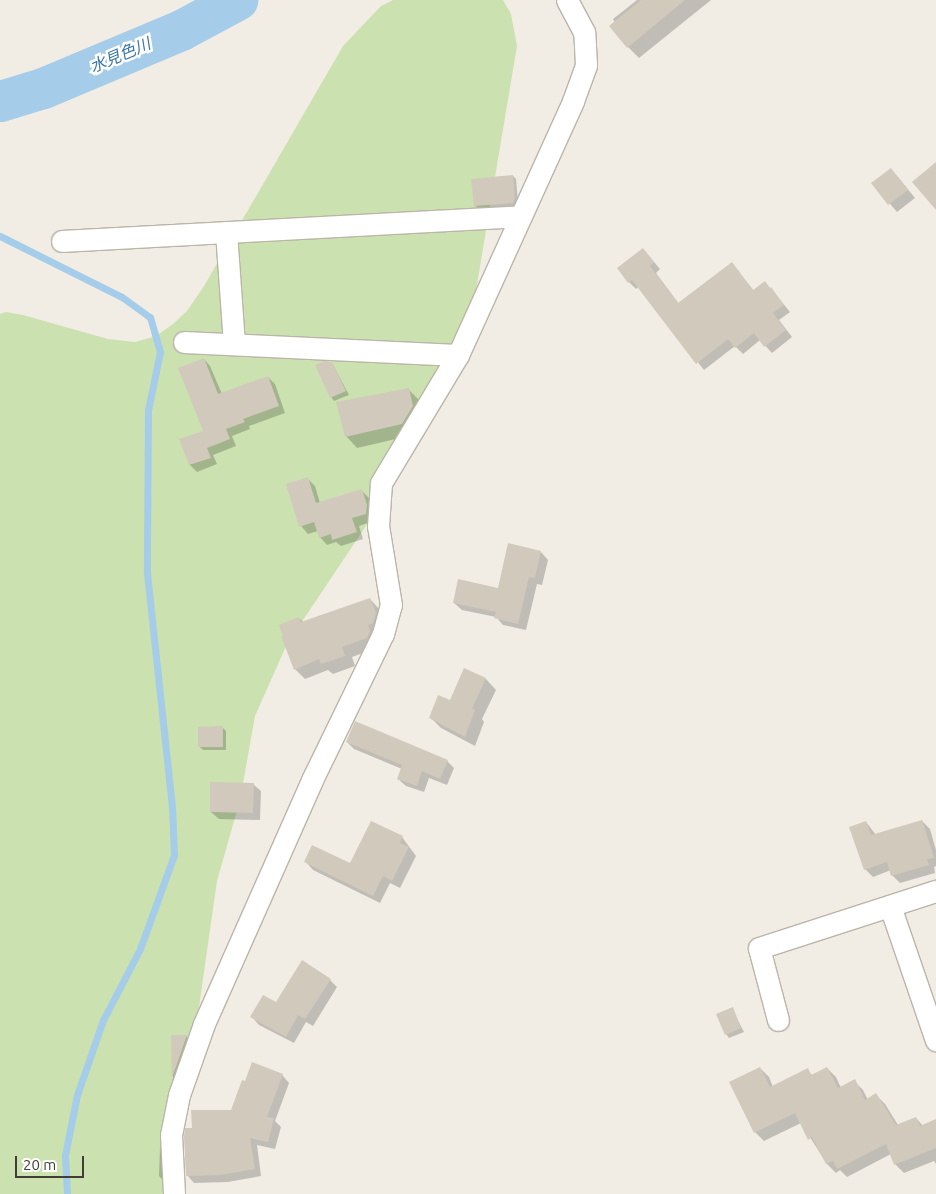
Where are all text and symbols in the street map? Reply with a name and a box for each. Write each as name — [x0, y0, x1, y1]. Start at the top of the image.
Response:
water label: 水見色川 — [87, 34, 153, 76]
scale bar — [18, 1146, 86, 1178]
text: 20 m — [23, 1156, 56, 1173]

